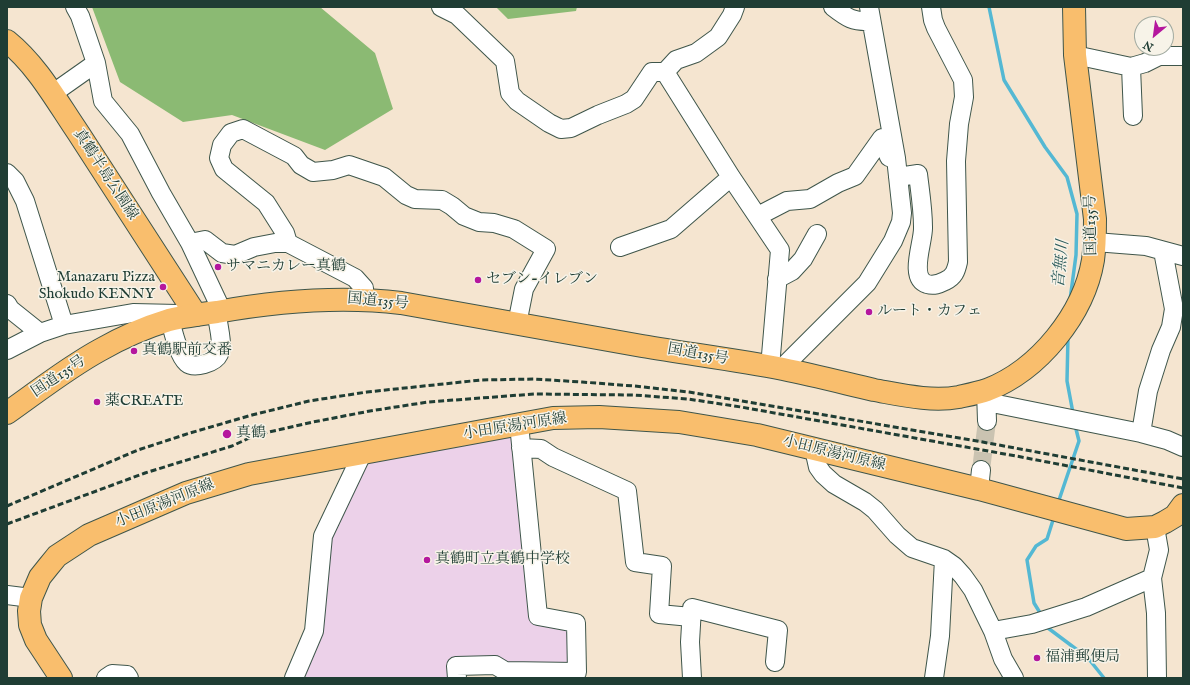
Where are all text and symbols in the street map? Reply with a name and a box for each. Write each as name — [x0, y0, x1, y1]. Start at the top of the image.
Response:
north arrow — [1134, 16, 1174, 56]
text: N — [1141, 37, 1156, 54]
street label: 真鶴半島公園線 — [69, 126, 141, 224]
street label: 国道135号 — [1082, 194, 1102, 256]
water label: 音無川 — [1050, 239, 1074, 289]
place label: サマニカレー真鶴 — [226, 258, 346, 276]
marker: サマニカレー真鶴 — [213, 262, 223, 272]
place label: Manazaru Pizza Shokudo KENNY — [39, 269, 155, 304]
place label: セブン-イレブン — [486, 271, 598, 289]
marker: セブン-イレブン — [473, 275, 483, 285]
marker: Manazaru Pizza Shokudo KENNY — [158, 282, 168, 292]
street label: 国道135号 — [347, 290, 409, 314]
place label: ルート・カフェ — [877, 303, 982, 321]
marker: ルート・カフェ — [864, 307, 874, 317]
street label: 国道135号 — [666, 341, 730, 369]
place label: 真鶴駅前交番 — [142, 342, 232, 360]
marker: 真鶴駅前交番 — [129, 346, 139, 356]
street label: 国道135号 — [28, 352, 90, 402]
place label: 薬CREATE — [105, 393, 184, 411]
marker: 薬CREATE — [92, 397, 102, 407]
street label: 小田原湯河原線 — [462, 410, 568, 444]
place label: 真鶴 — [236, 425, 266, 443]
marker: 真鶴 — [221, 428, 233, 440]
street label: 小田原湯河原線 — [781, 433, 887, 475]
street label: 小田原湯河原線 — [113, 476, 217, 532]
place label: 真鶴町立真鶴中学校 — [435, 551, 570, 569]
marker: 真鶴町立真鶴中学校 — [422, 555, 432, 565]
place label: 福浦郵便局 — [1045, 649, 1120, 667]
marker: 福浦郵便局 — [1032, 653, 1042, 663]

